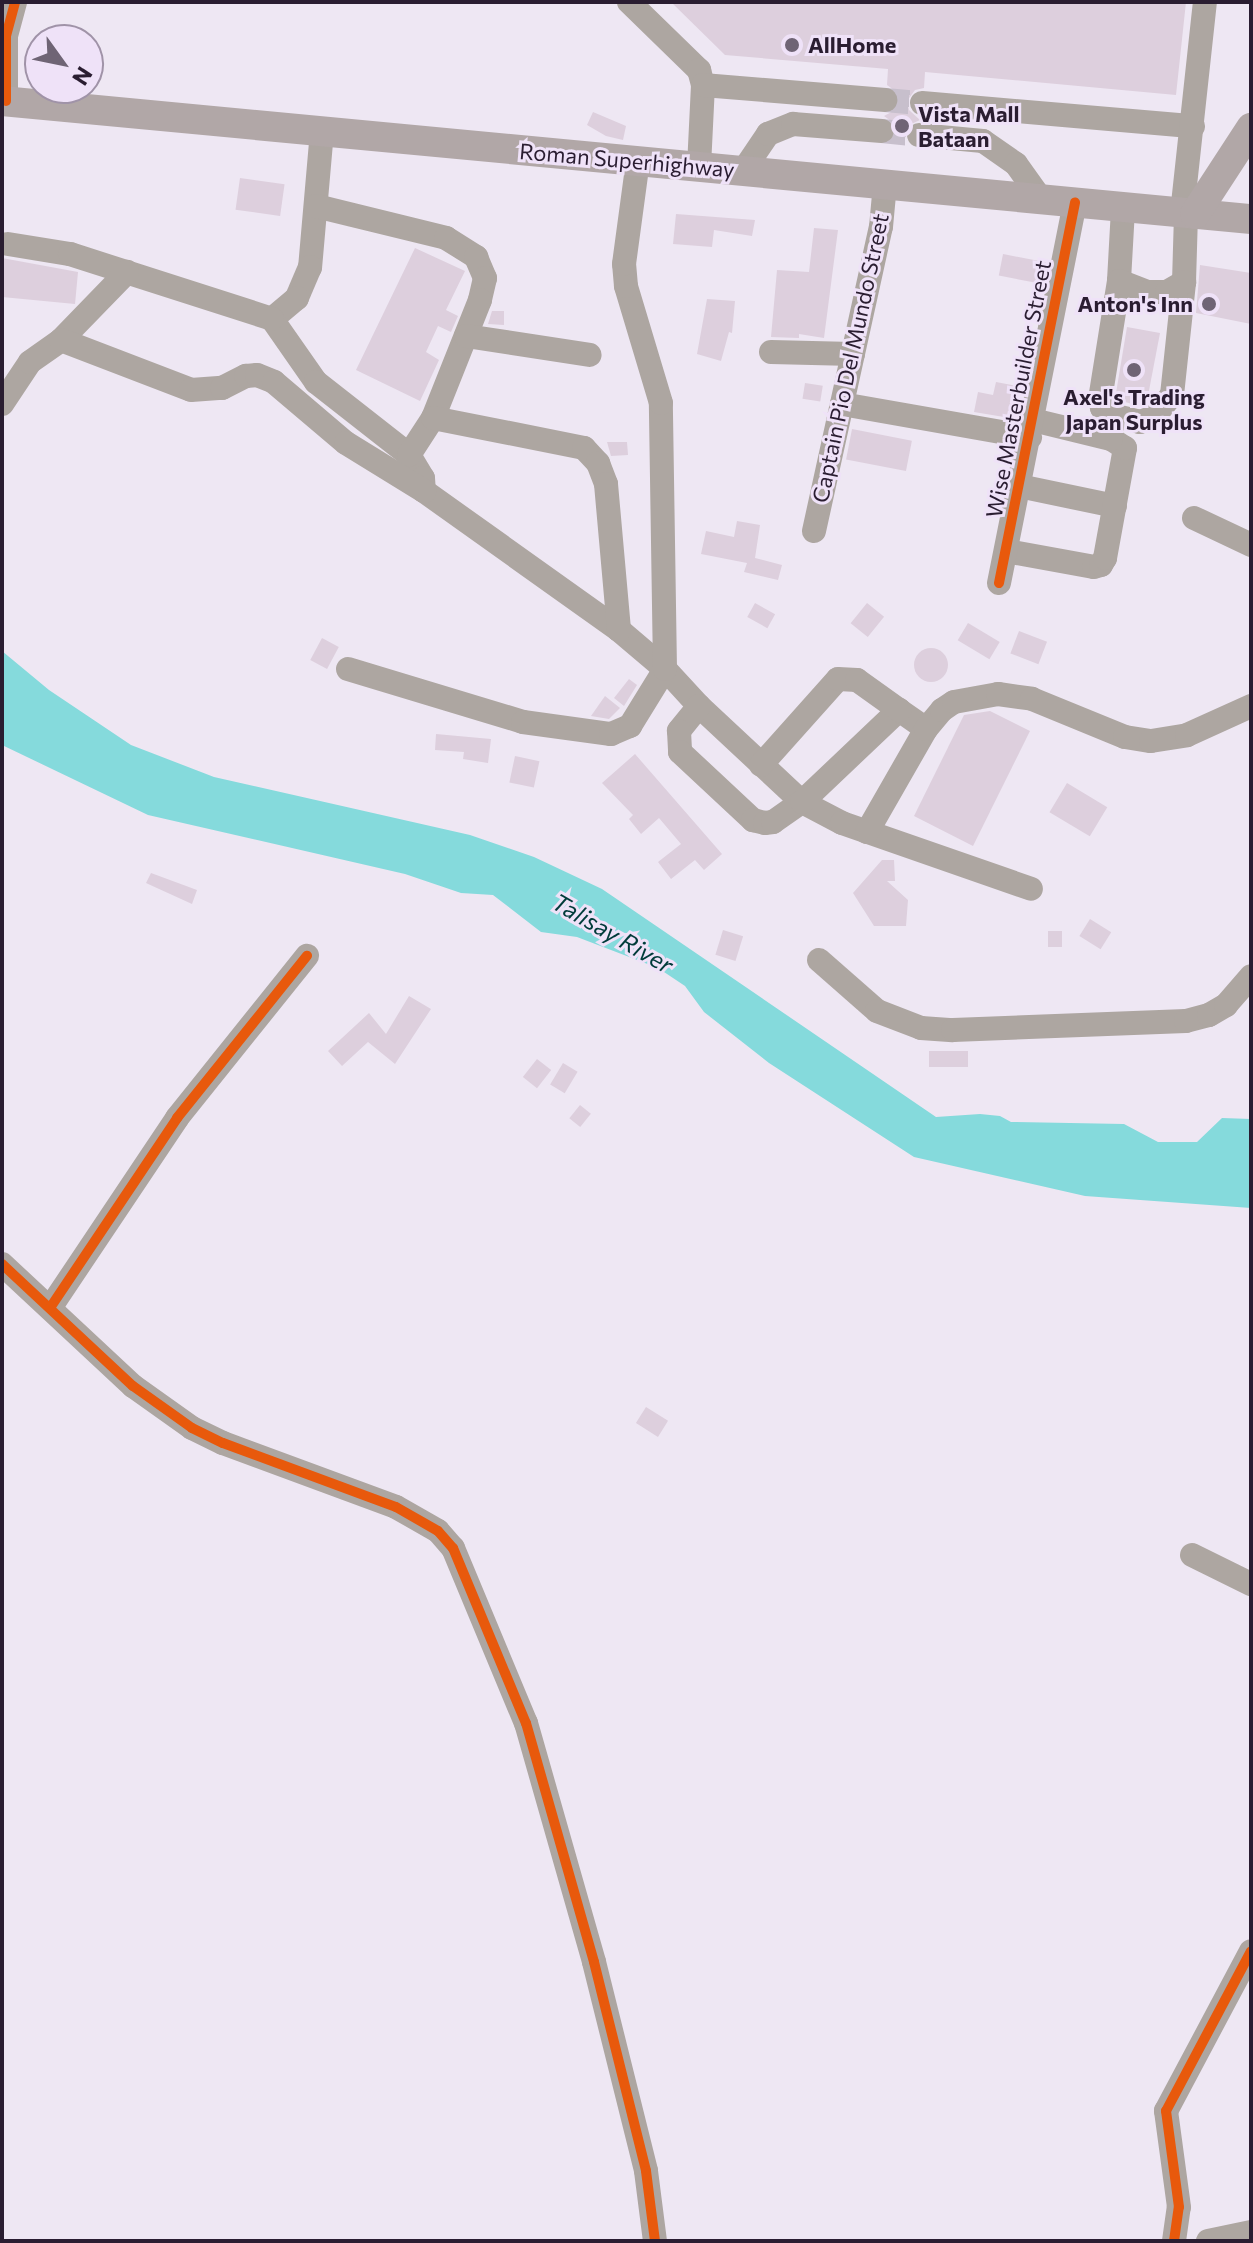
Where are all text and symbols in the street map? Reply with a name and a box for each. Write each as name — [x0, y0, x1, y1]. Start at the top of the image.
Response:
north arrow — [24, 24, 104, 104]
place label: AllHome — [808, 32, 896, 58]
marker: AllHome — [783, 36, 801, 54]
text: N — [67, 62, 99, 91]
place label: Vista Mall Bataan — [918, 100, 1020, 152]
marker: Vista Mall Bataan — [893, 117, 911, 135]
street label: Roman Superhighway — [518, 137, 736, 183]
street label: Captain Pio Del Mundo Street — [806, 211, 894, 505]
street label: Wise Masterbuilder Street — [980, 258, 1056, 520]
place label: Anton's Inn — [1078, 291, 1193, 317]
marker: Anton's Inn — [1200, 295, 1218, 313]
marker: Axel's Trading Japan Surplus — [1125, 361, 1143, 379]
place label: Axel's Trading Japan Surplus — [1063, 383, 1205, 434]
water label: Talisay River — [547, 887, 679, 979]

